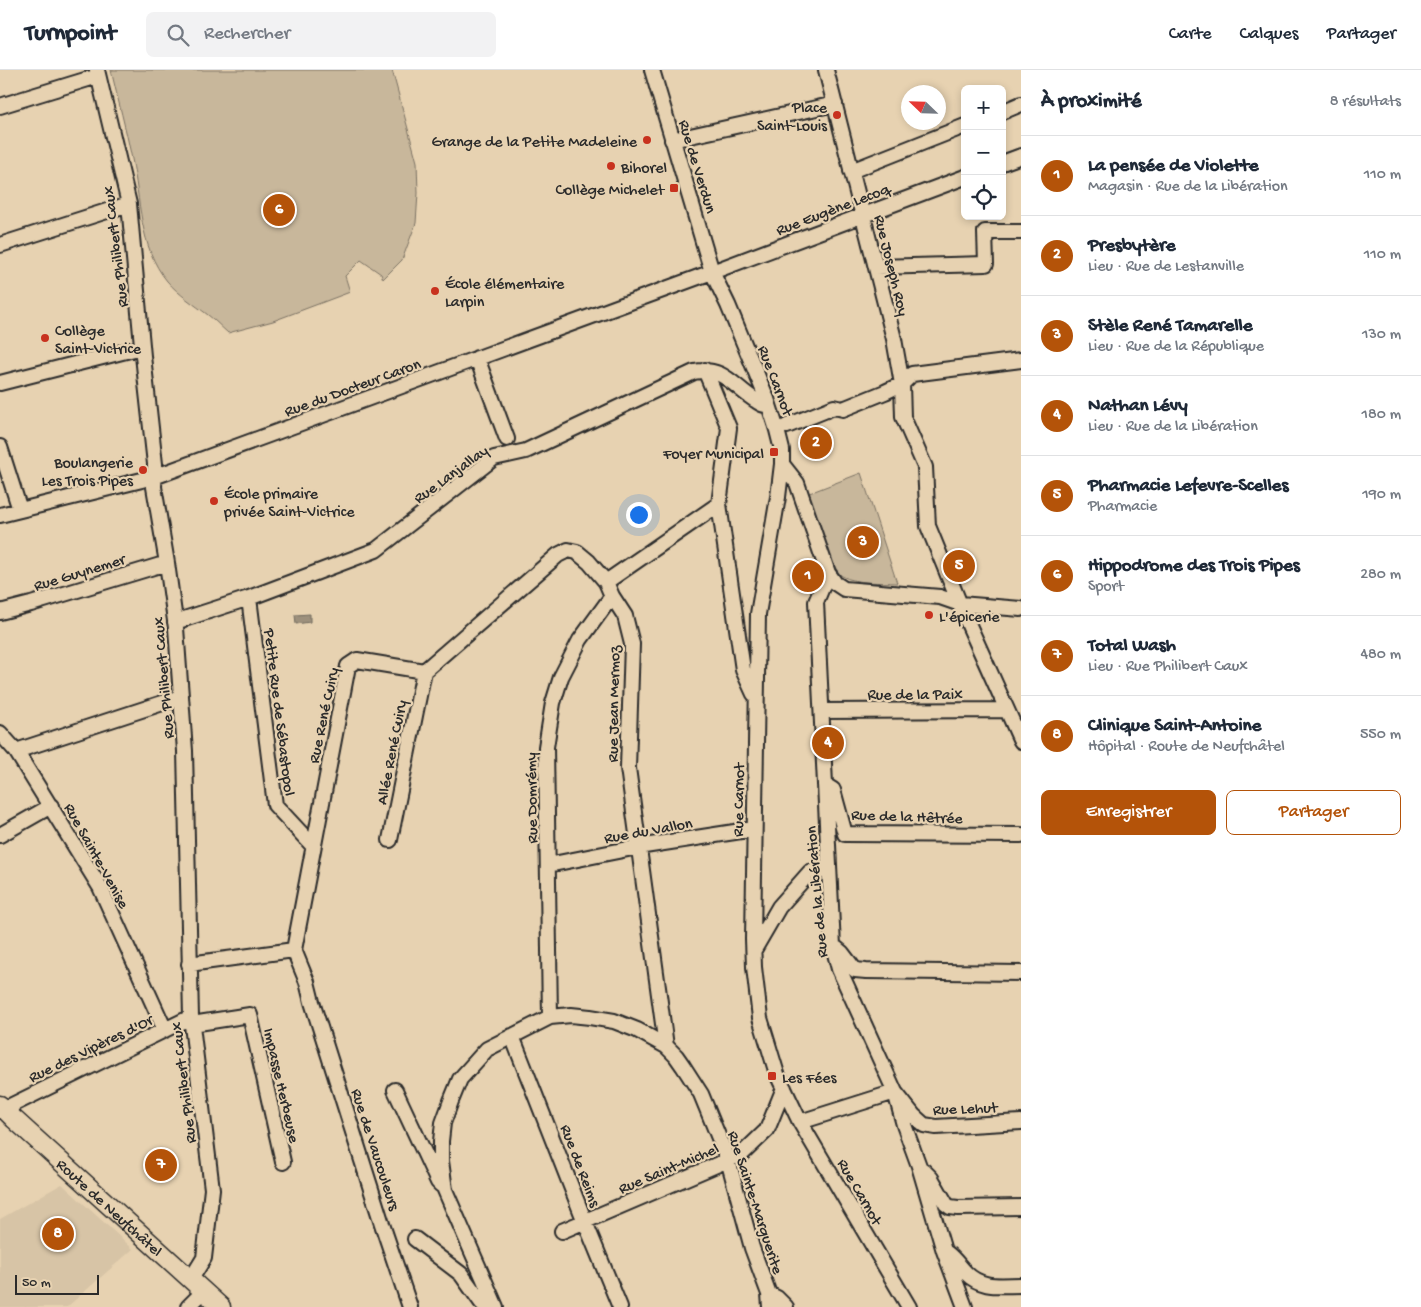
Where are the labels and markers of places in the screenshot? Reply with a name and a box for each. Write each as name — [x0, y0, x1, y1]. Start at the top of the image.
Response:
place label: Place Saint-Louis — [757, 100, 828, 137]
marker: Place Saint-Louis — [831, 109, 843, 121]
place label: Grange de la Petite Madeleine — [432, 134, 638, 153]
marker: Grange de la Petite Madeleine — [641, 134, 653, 146]
marker: Bihorel — [605, 160, 617, 172]
place label: Bihorel — [620, 160, 667, 179]
place label: Collège Michelet — [555, 182, 665, 201]
marker: Collège Michelet — [668, 182, 680, 194]
pin: 6 — [263, 191, 295, 229]
place label: École élémentaire Larpin — [445, 276, 565, 313]
marker: École élémentaire Larpin — [429, 285, 441, 297]
place label: Collège Saint-Victrice — [55, 323, 142, 360]
marker: Collège Saint-Victrice — [39, 332, 51, 344]
pin: 2 — [800, 424, 832, 462]
place label: Foyer Municipal — [662, 446, 764, 465]
marker: Foyer Municipal — [768, 446, 780, 458]
place label: Boulangerie Les Trois Pipes — [42, 455, 134, 492]
marker: Boulangerie Les Trois Pipes — [137, 464, 149, 476]
place label: École primaire privée Saint-Victrice — [223, 486, 355, 523]
marker: École primaire privée Saint-Victrice — [208, 495, 220, 507]
pin: 3 — [847, 523, 879, 561]
pin: 5 — [943, 547, 975, 585]
pin: 1 — [792, 557, 824, 595]
marker: L'épicerie — [923, 609, 935, 621]
place label: L'épicerie — [939, 609, 1000, 628]
pin: 4 — [812, 724, 844, 762]
marker: Les Fées — [766, 1070, 778, 1082]
place label: Les Fées — [782, 1070, 838, 1089]
pin: 7 — [145, 1146, 177, 1184]
pin: 8 — [42, 1215, 74, 1253]

